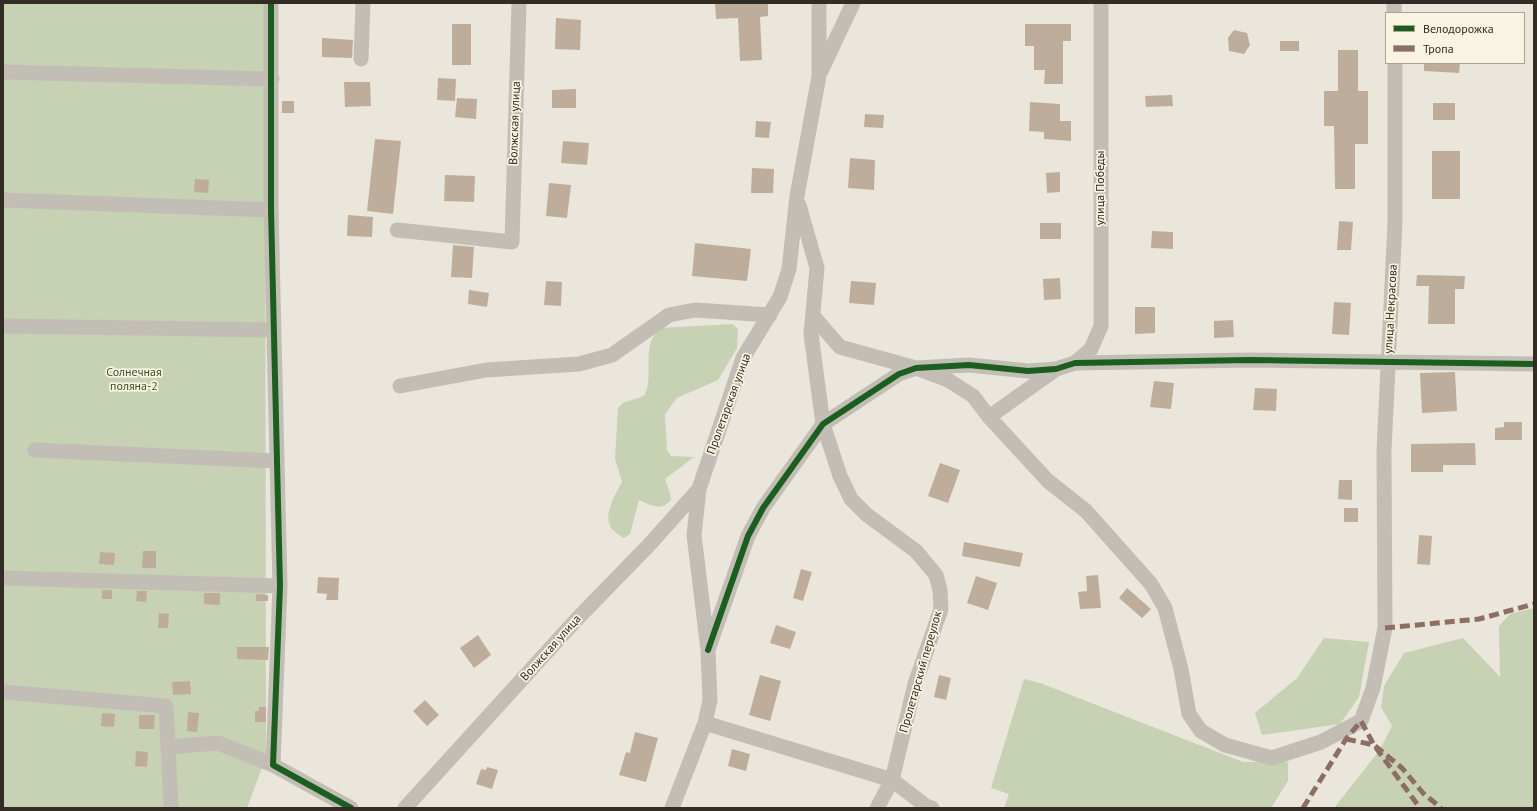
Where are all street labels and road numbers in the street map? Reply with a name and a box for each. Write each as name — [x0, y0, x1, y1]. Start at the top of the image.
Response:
street label: Волжская улица — [506, 81, 524, 165]
street label: улица Победы — [1094, 151, 1108, 225]
street label: улица Некрасова — [1381, 264, 1401, 354]
street label: Пролетарская улица — [704, 351, 754, 457]
street label: Пролетарский переулок — [897, 609, 945, 735]
street label: Волжская улица — [518, 612, 584, 684]

